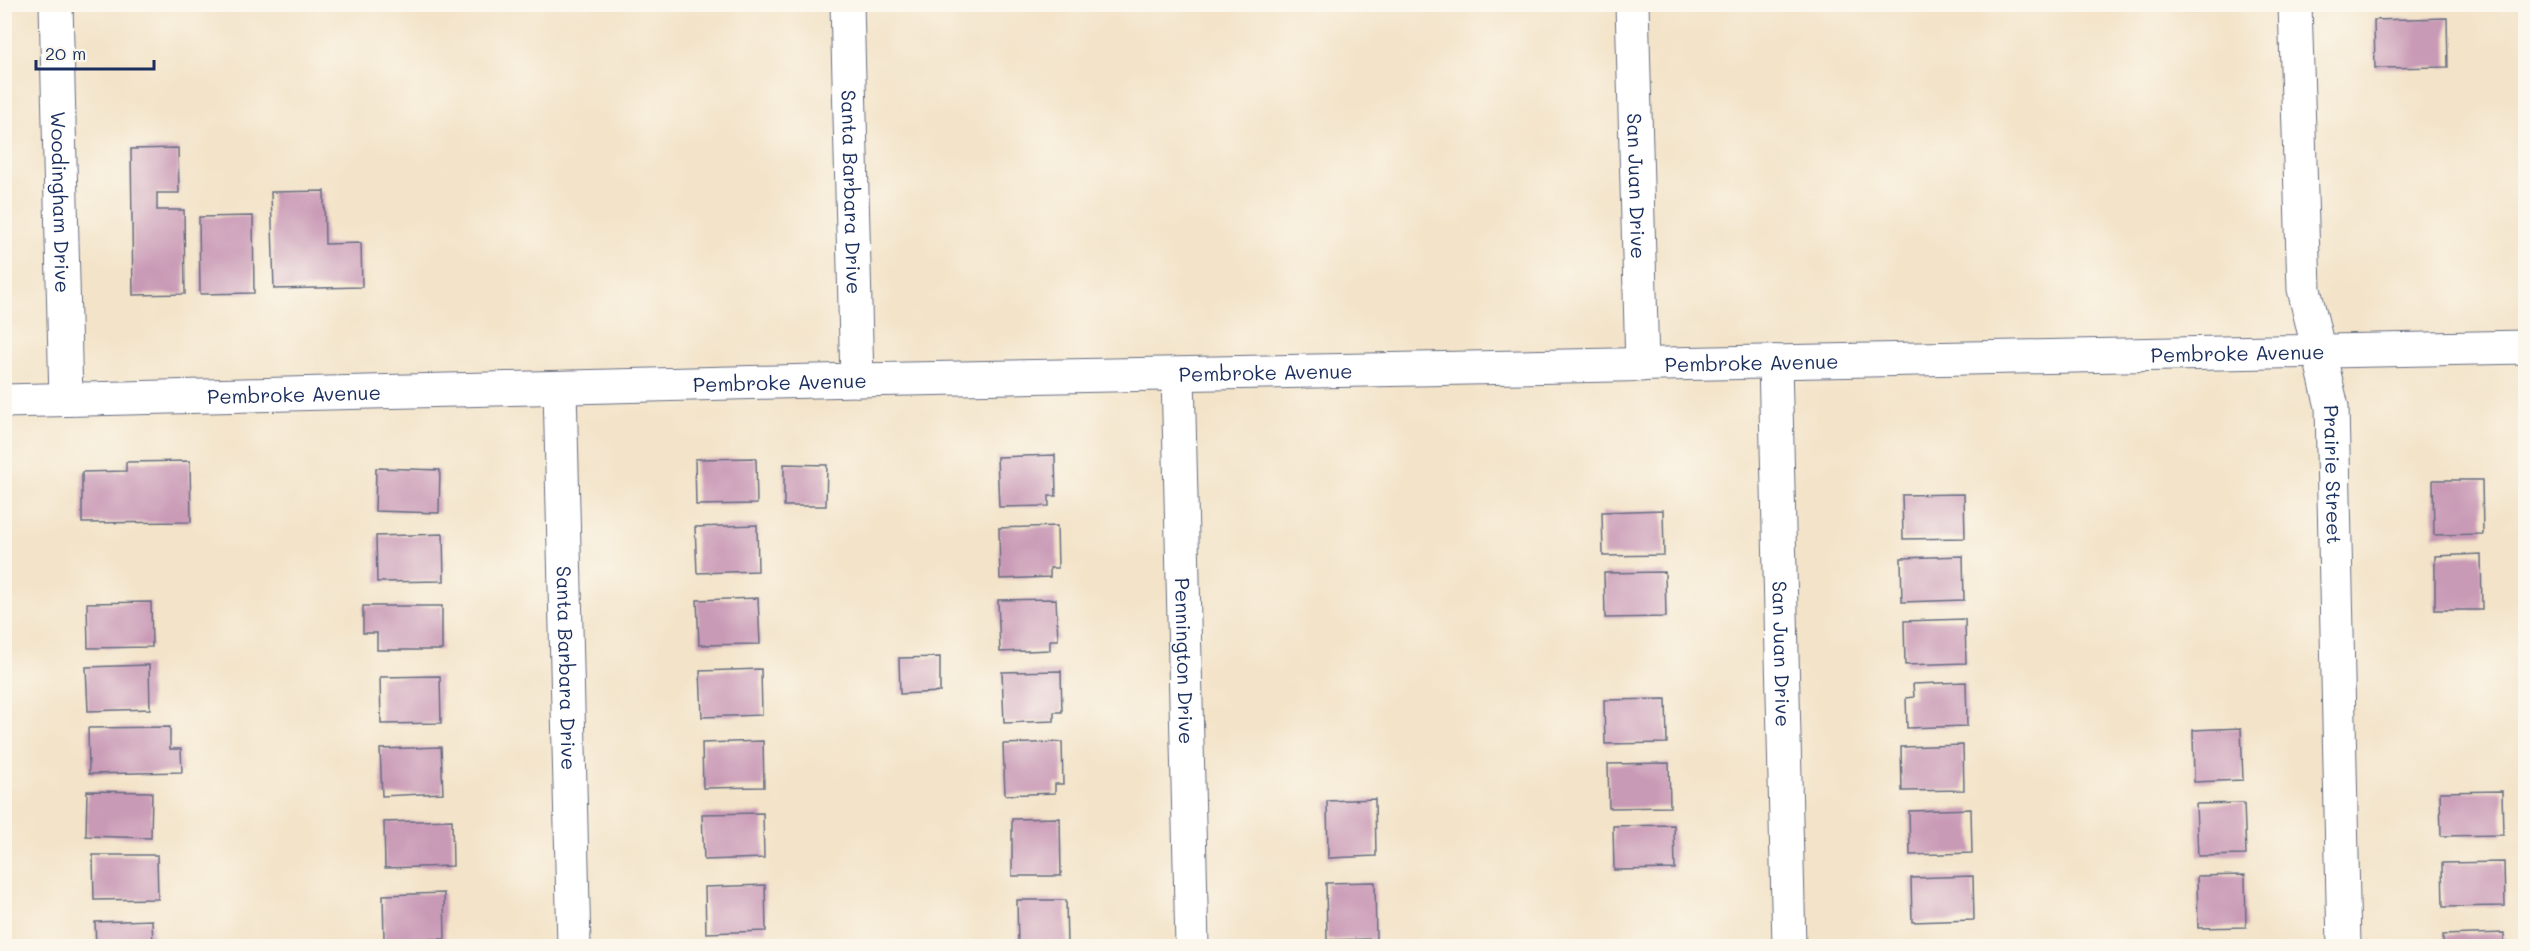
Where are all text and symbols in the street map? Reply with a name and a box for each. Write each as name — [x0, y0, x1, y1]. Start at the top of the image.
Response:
scale bar — [36, 33, 154, 71]
text: 20 m — [45, 41, 86, 65]
street label: Santa Barbara Drive — [836, 89, 868, 294]
street label: Woodingham Drive — [46, 111, 76, 293]
street label: San Juan Drive — [1622, 113, 1652, 259]
street label: Pembroke Avenue — [2150, 338, 2325, 367]
street label: Pembroke Avenue — [1664, 348, 1839, 377]
street label: Pembroke Avenue — [1178, 357, 1353, 387]
street label: Pembroke Avenue — [693, 367, 867, 397]
street label: Pembroke Avenue — [207, 379, 381, 409]
street label: Prairie Street — [2319, 405, 2348, 545]
street label: Santa Barbara Drive — [551, 565, 583, 770]
street label: Pennington Drive — [1170, 577, 1200, 745]
street label: San Juan Drive — [1767, 581, 1797, 727]

